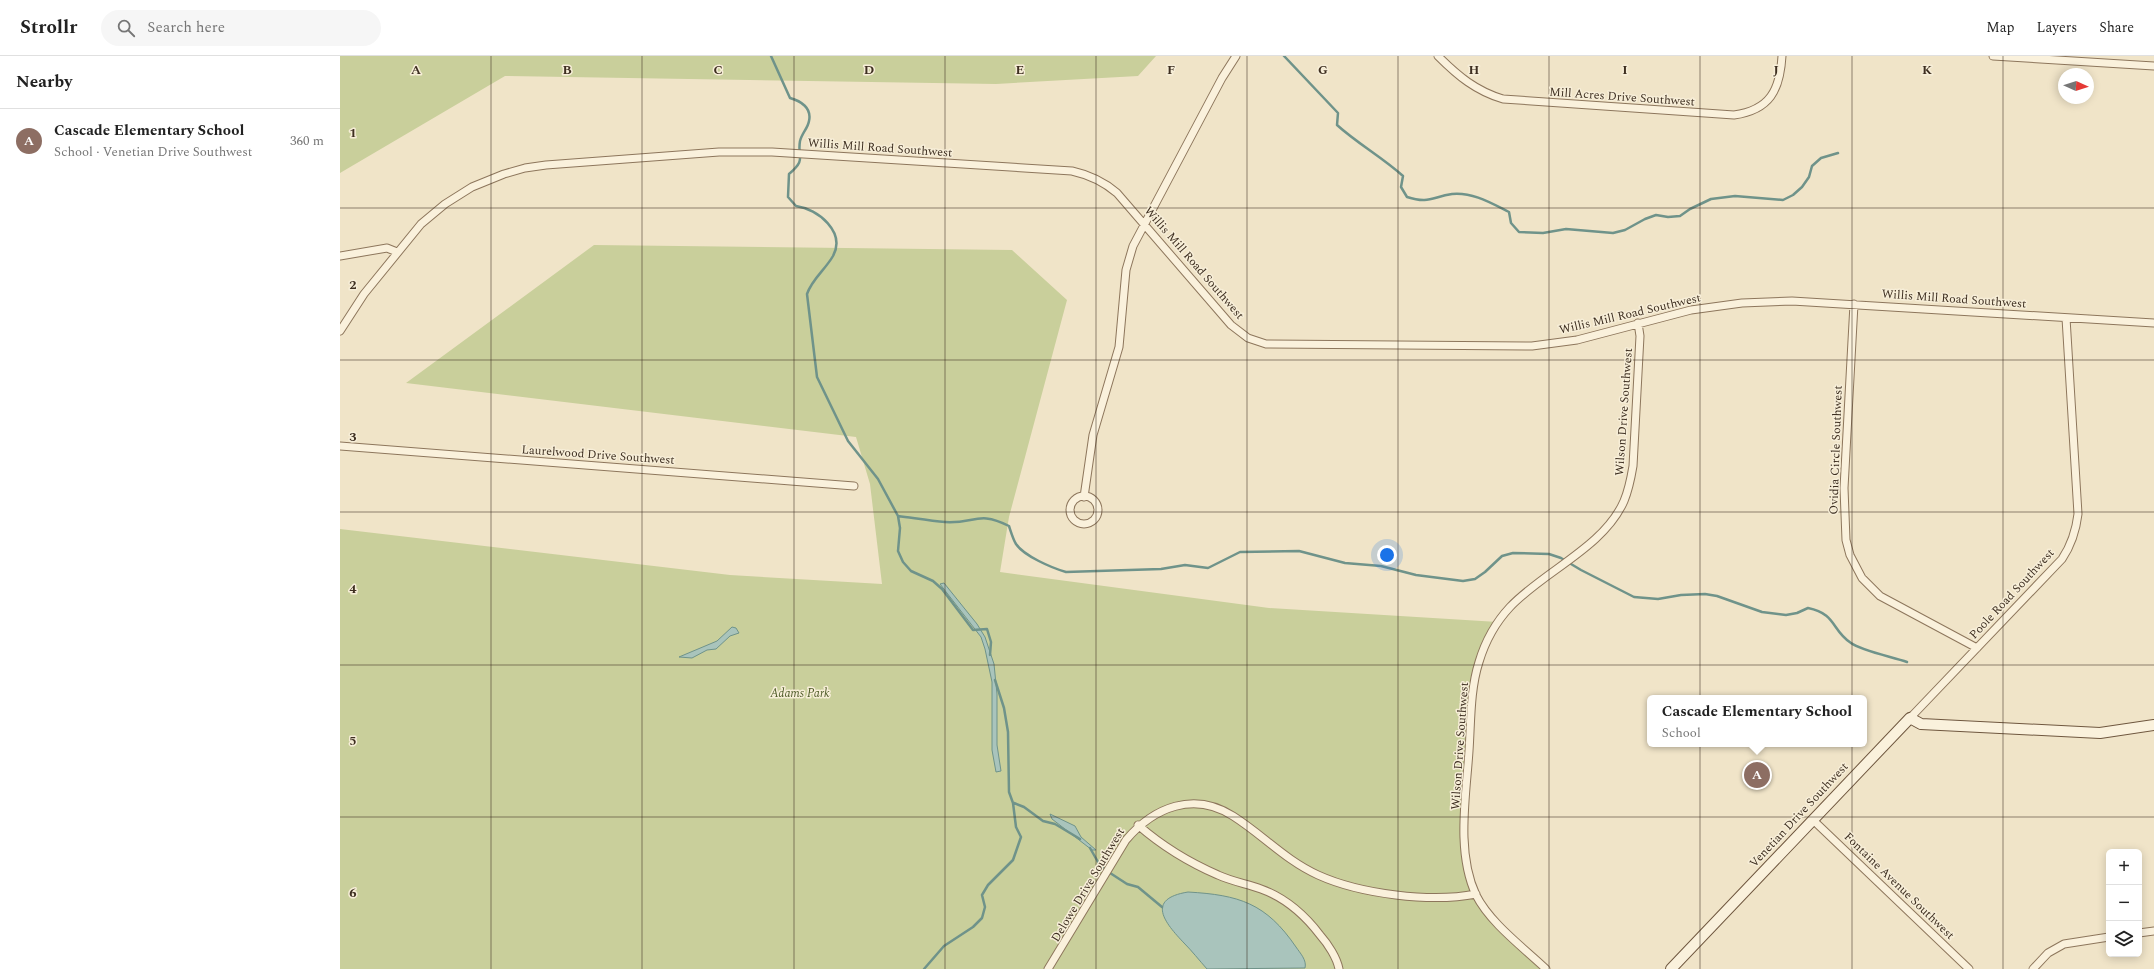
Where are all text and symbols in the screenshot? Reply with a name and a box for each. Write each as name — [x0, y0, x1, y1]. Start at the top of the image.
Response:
search box — [101, 10, 381, 46]
text: Strollr — [20, 13, 77, 42]
text: Search here — [147, 16, 225, 39]
icon: search — [115, 17, 137, 39]
text: Map — [1986, 17, 2015, 38]
text: Layers — [2037, 17, 2077, 38]
text: Share — [2099, 17, 2134, 38]
text: A — [411, 60, 421, 80]
text: B — [562, 60, 572, 80]
text: C — [713, 60, 723, 80]
text: D — [864, 60, 874, 80]
text: E — [1016, 60, 1025, 80]
text: F — [1167, 60, 1175, 80]
text: G — [1318, 60, 1328, 80]
text: H — [1469, 60, 1480, 80]
text: I — [1622, 60, 1628, 80]
text: J — [1773, 60, 1779, 80]
text: K — [1922, 60, 1932, 80]
north arrow — [2058, 68, 2094, 104]
text: Nearby — [16, 69, 72, 95]
street label: Mill Acres Drive Southwest — [1548, 82, 1696, 112]
text: Cascade Elementary School — [54, 119, 244, 142]
text: 1 — [349, 123, 357, 143]
text: A — [24, 131, 34, 151]
text: 360 m — [290, 131, 324, 151]
street label: Willis Mill Road Southwest — [807, 133, 953, 163]
text: School · Venetian Drive Southwest — [54, 142, 252, 162]
street label: Willis Mill Road Southwest — [1139, 202, 1249, 324]
text: 2 — [349, 275, 357, 295]
street label: Willis Mill Road Southwest — [1881, 284, 2027, 314]
street label: Willis Mill Road Southwest — [1557, 288, 1703, 340]
street label: Wilson Drive Southwest — [1610, 347, 1638, 477]
street label: Ovidia Circle Southwest — [1824, 385, 1848, 515]
text: 3 — [349, 427, 357, 447]
street label: Laurelwood Drive Southwest — [521, 440, 675, 470]
street label: Poole Road Southwest — [1965, 544, 2059, 644]
your location — [1377, 545, 1397, 565]
text: 4 — [349, 579, 357, 599]
street label: Wilson Drive Southwest — [1446, 681, 1474, 811]
park label: Adams Park — [769, 684, 830, 703]
popup — [1647, 695, 1867, 747]
text: Cascade Elementary School — [1662, 700, 1852, 723]
text: School — [1662, 723, 1701, 743]
text: 5 — [349, 731, 357, 751]
street label: Venetian Drive Southwest — [1745, 758, 1853, 872]
pin: A — [1744, 760, 1770, 790]
street label: Delowe Drive Southwest — [1046, 824, 1130, 946]
street label: Fontaine Avenue Southwest — [1839, 828, 1959, 944]
map controls — [2106, 849, 2142, 957]
button: + — [2106, 849, 2142, 885]
text: 6 — [349, 883, 357, 903]
button: − — [2106, 885, 2142, 921]
button: layers — [2106, 921, 2142, 957]

